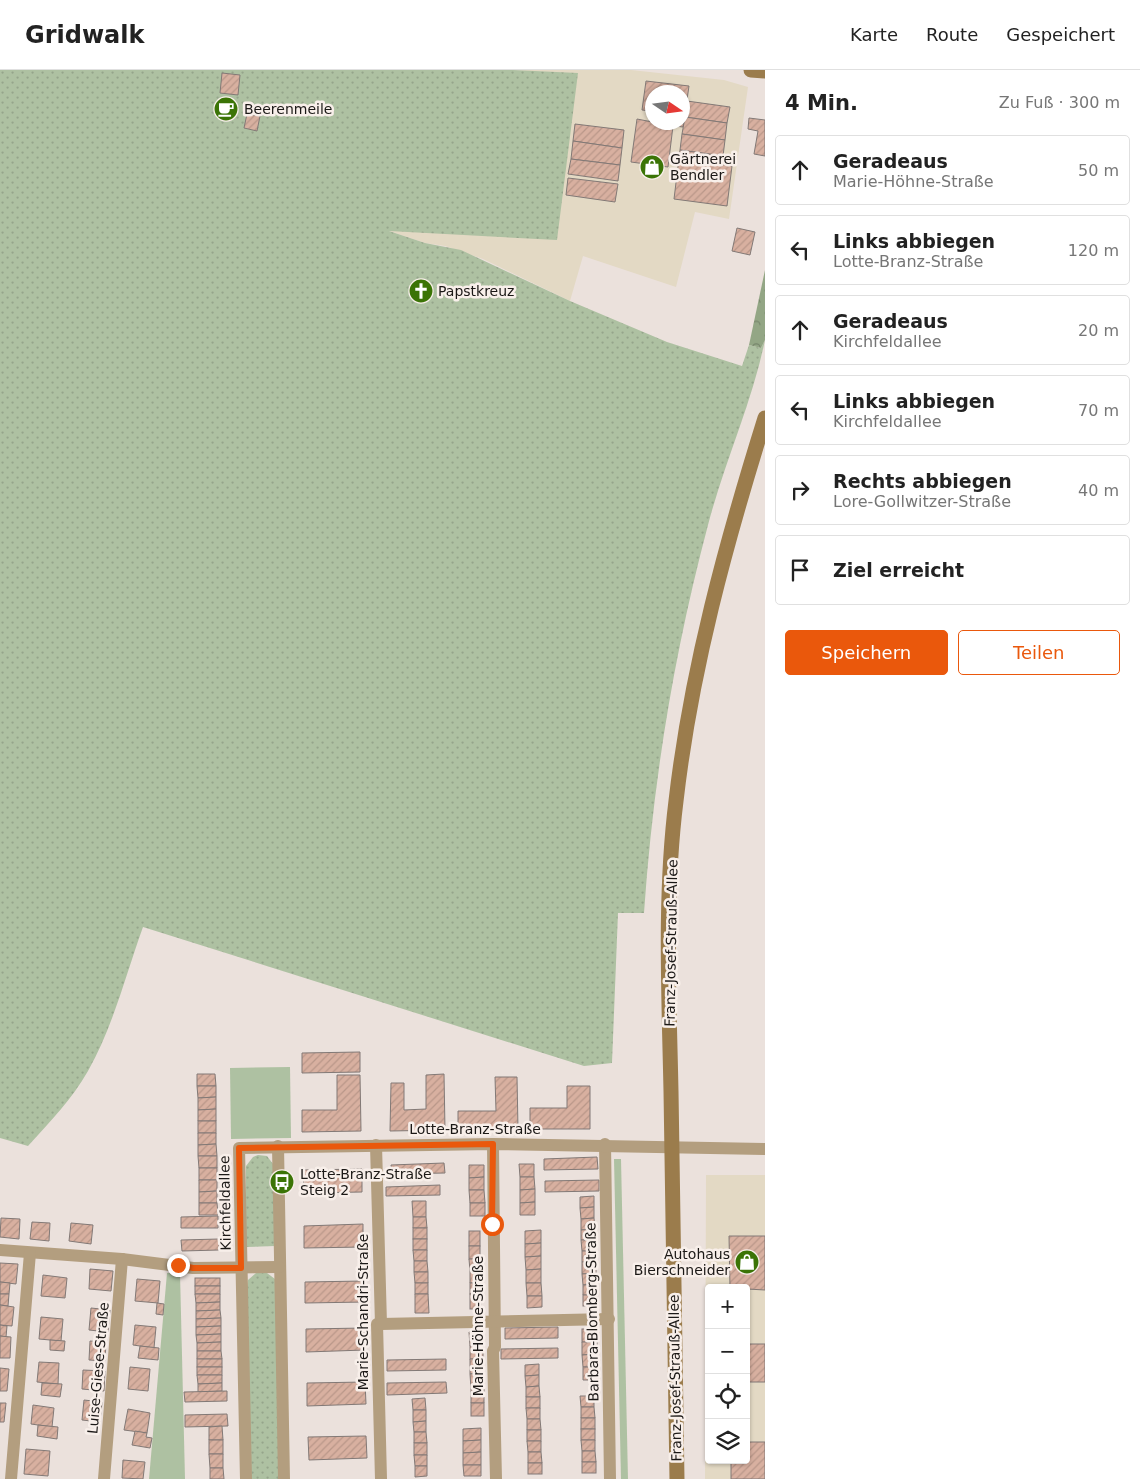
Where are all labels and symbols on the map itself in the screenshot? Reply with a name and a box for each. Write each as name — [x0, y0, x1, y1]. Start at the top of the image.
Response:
north arrow — [645, 85, 690, 130]
cafe icon: Beerenmeile — [213, 96, 239, 122]
place label: Beerenmeile — [244, 101, 332, 117]
place label: Gärtnerei Bendler — [670, 151, 736, 183]
shop icon: Gärtnerei Bendler — [639, 154, 665, 180]
church icon: Papstkreuz — [408, 278, 434, 304]
place label: Papstkreuz — [438, 283, 514, 299]
street label: Franz-Josef-Strauß-Allee — [662, 859, 680, 1027]
street label: Lotte-Branz-Straße — [409, 1121, 541, 1137]
street label: Kirchfeldallee — [216, 1155, 234, 1251]
place label: Lotte-Branz-Straße Steig 2 — [300, 1166, 432, 1198]
bus stop icon: Lotte-Branz-Straße Steig 2 — [269, 1169, 295, 1195]
route start — [481, 1213, 504, 1236]
street label: Barbara-Blomberg-Straße — [582, 1222, 602, 1402]
street label: Marie-Schandri-Straße — [355, 1234, 371, 1390]
place label: Autohaus Bierschneider — [634, 1246, 730, 1278]
shop icon: Autohaus Bierschneider — [734, 1249, 760, 1275]
route end — [167, 1254, 190, 1277]
street label: Marie-Höhne-Straße — [470, 1256, 486, 1396]
street label: Franz-Josef-Strauß-Allee — [666, 1294, 684, 1462]
street label: Luise-Giese-Straße — [84, 1301, 112, 1435]

